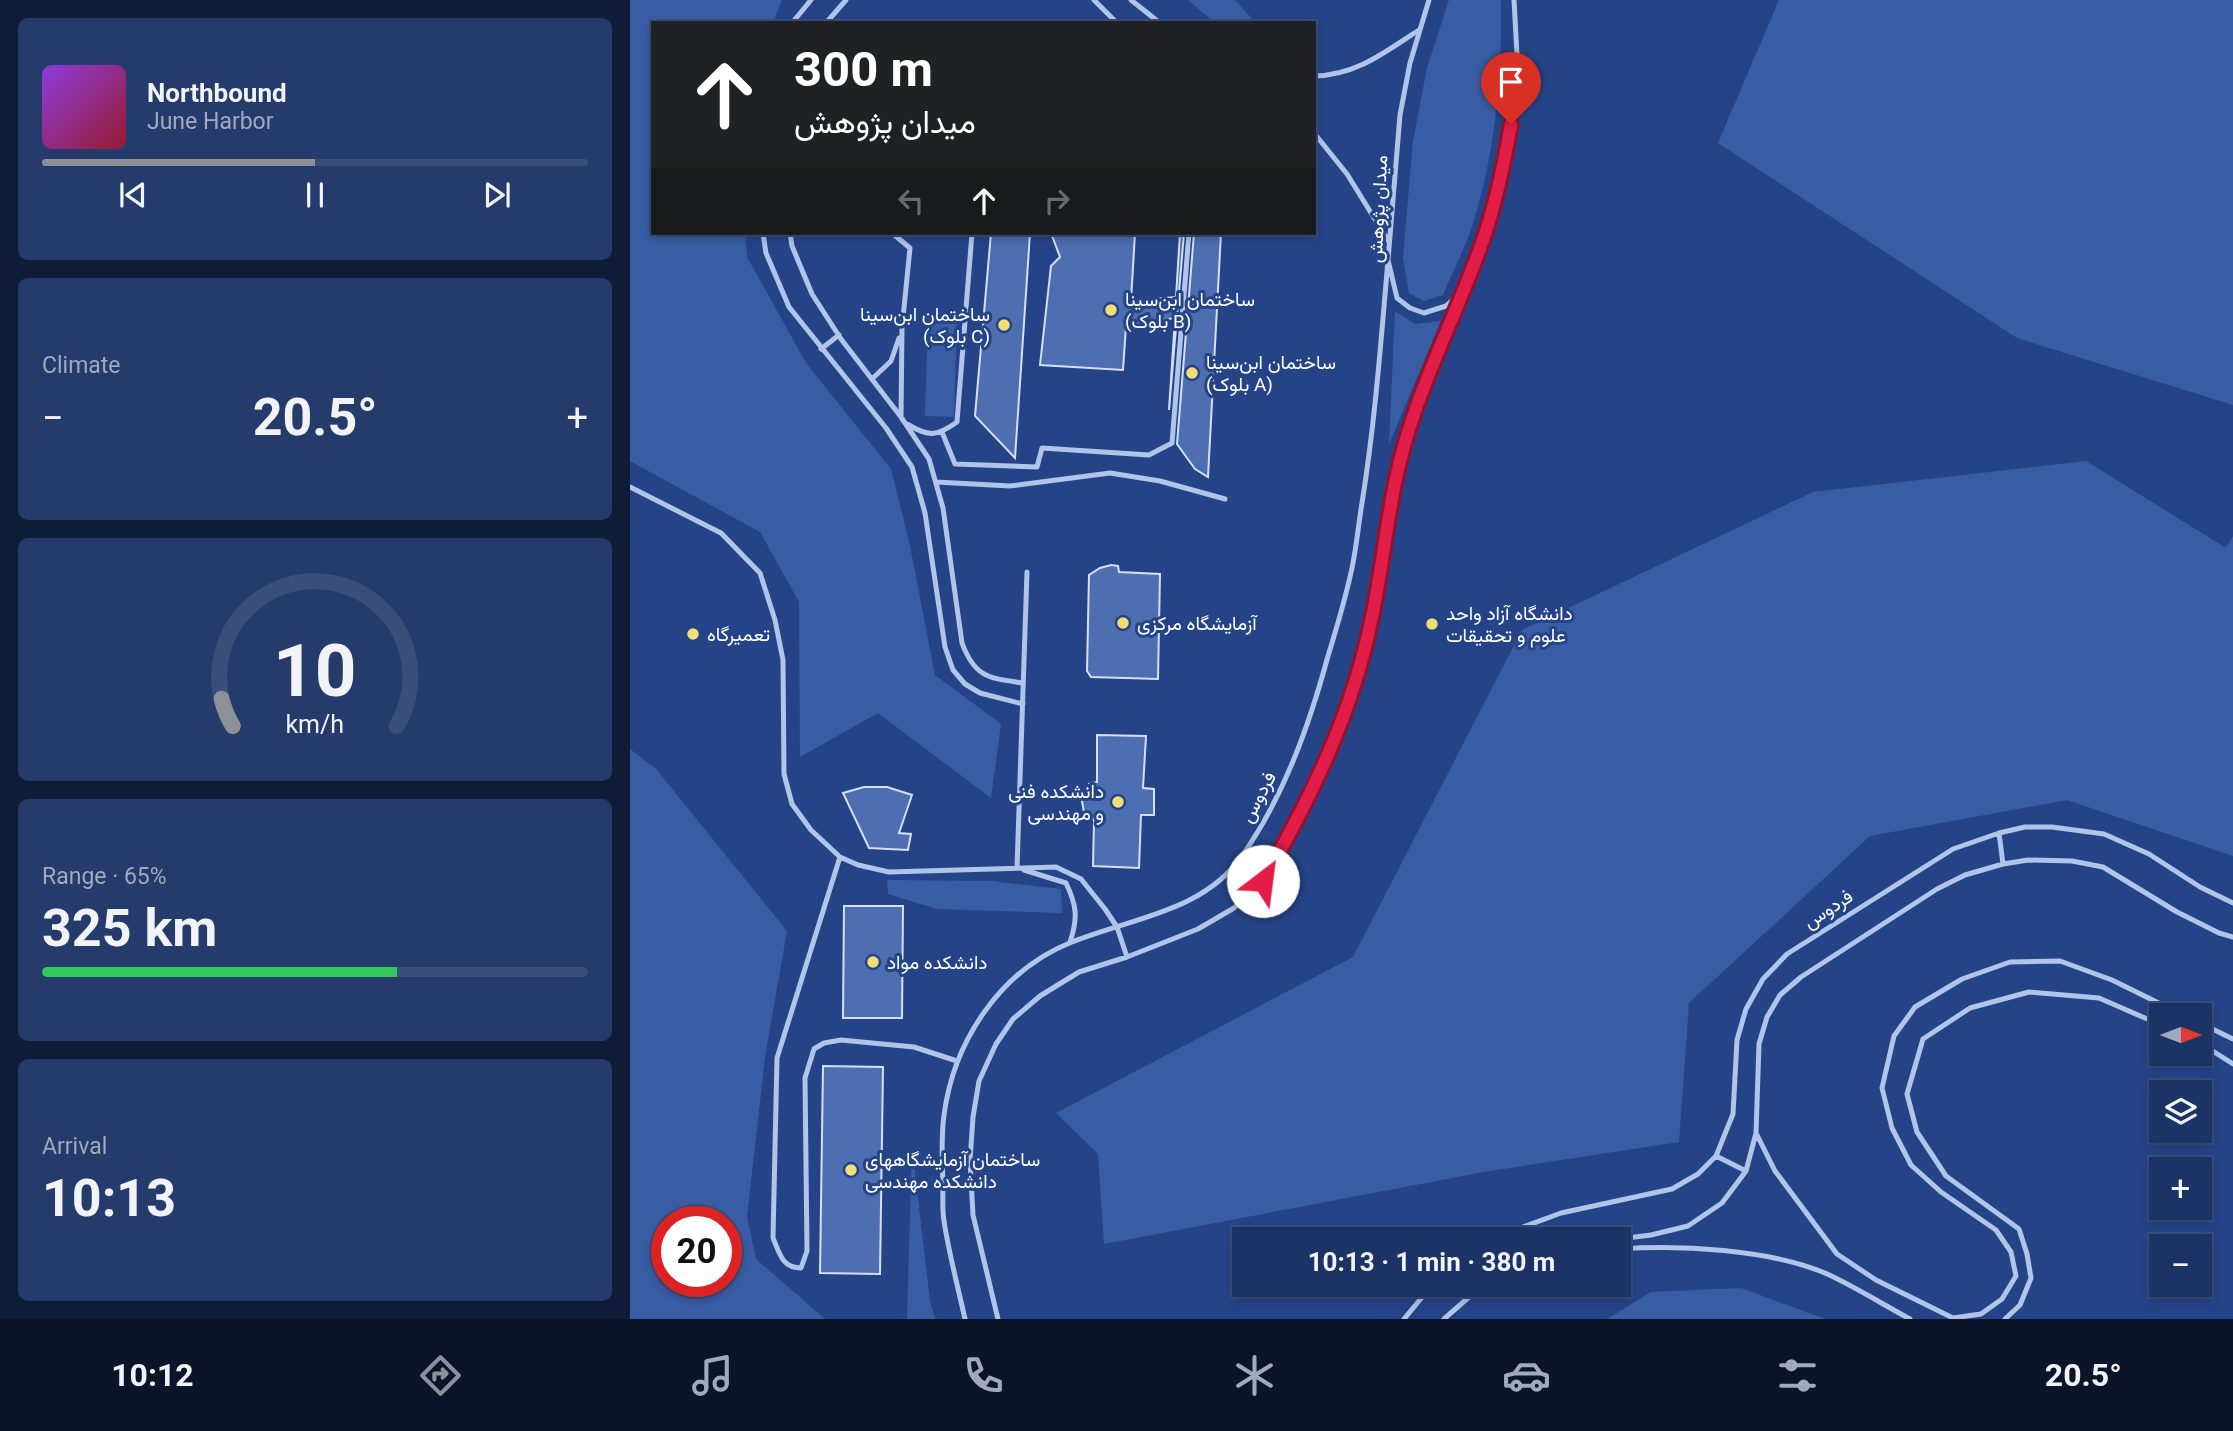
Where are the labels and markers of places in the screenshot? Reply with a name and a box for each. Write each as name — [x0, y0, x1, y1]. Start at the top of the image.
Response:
pin — [1481, 52, 1541, 124]
place label: ساختمان ابن‌سینا (بلوک B) — [1125, 288, 1255, 333]
marker: ساختمان ابن‌سینا (بلوک B) — [1103, 302, 1119, 318]
place label: ساختمان ابن‌سینا (بلوک C) — [860, 303, 990, 348]
marker: ساختمان ابن‌سینا (بلوک C) — [996, 317, 1012, 333]
place label: ساختمان ابن‌سینا (بلوک A) — [1206, 351, 1336, 396]
marker: ساختمان ابن‌سینا (بلوک A) — [1184, 365, 1200, 381]
place label: دانشگاه آزاد واحد علوم و تحقیقات — [1446, 602, 1573, 648]
place label: آزمایشگاه مرکزی — [1137, 612, 1258, 635]
marker: آزمایشگاه مرکزی — [1115, 615, 1131, 631]
marker: دانشگاه آزاد واحد علوم و تحقیقات — [1424, 616, 1440, 632]
place label: تعمیرگاه — [707, 623, 770, 646]
marker: تعمیرگاه — [685, 626, 701, 642]
place label: دانشکده فنی و مهندسی — [1008, 780, 1104, 825]
marker: دانشکده فنی و مهندسی — [1110, 794, 1126, 810]
place label: دانشکده مواد — [887, 951, 987, 974]
marker: دانشکده مواد — [865, 954, 881, 970]
place label: ساختمان آزمایشگاههای دانشکده مهندسی — [865, 1148, 1040, 1193]
marker: ساختمان آزمایشگاههای دانشکده مهندسی — [843, 1162, 859, 1178]

